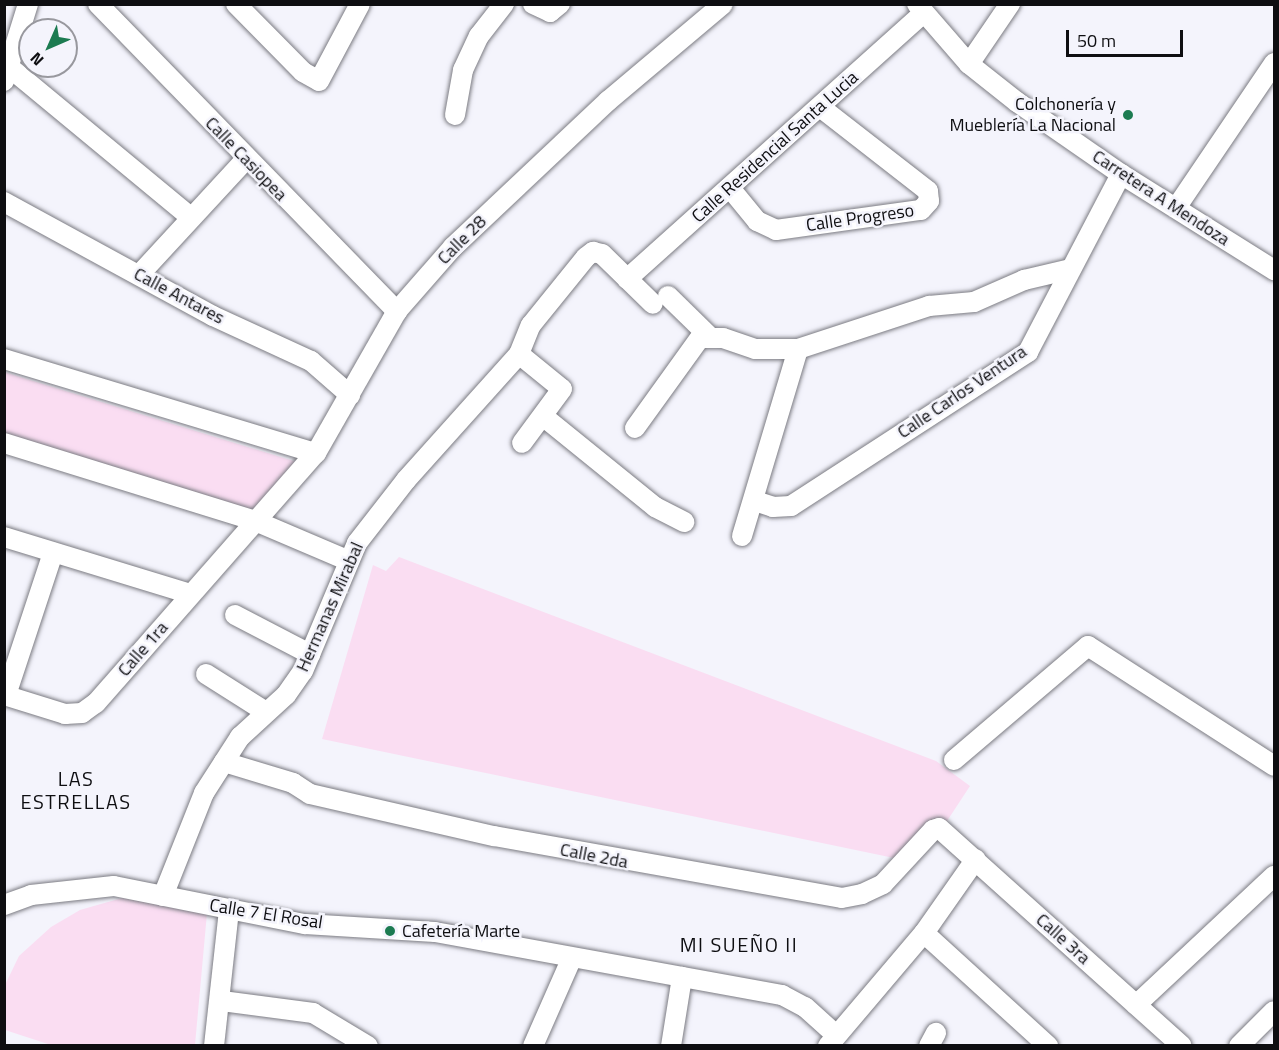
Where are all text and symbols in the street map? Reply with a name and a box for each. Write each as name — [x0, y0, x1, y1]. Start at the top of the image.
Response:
north arrow — [18, 18, 78, 78]
scale bar — [1069, 18, 1186, 56]
text: 50 m — [1077, 27, 1116, 54]
text: N — [24, 47, 49, 72]
street label: Calle Residencial Santa Lucia — [687, 67, 863, 227]
place label: Colchonería y Mueblería La Nacional — [949, 94, 1116, 136]
marker: Colchonería y Mueblería La Nacional — [1121, 108, 1135, 122]
street label: Calle Casiopea — [201, 113, 291, 205]
street label: Carretera A Mendoza — [1088, 146, 1234, 250]
street label: Calle Progreso — [805, 200, 915, 236]
street label: Calle 28 — [433, 211, 491, 269]
street label: Calle Antares — [130, 263, 228, 329]
street label: Calle Carlos Ventura — [893, 341, 1031, 443]
street label: Hermanas Mirabal — [292, 539, 368, 675]
street label: Calle 1ra — [113, 617, 173, 681]
district label: LAS ESTRELLAS — [20, 766, 132, 813]
street label: Calle 2da — [558, 839, 630, 873]
street label: Calle 7 El Rosal — [208, 894, 324, 934]
street label: Calle 3ra — [1031, 909, 1095, 969]
place label: Cafetería Marte — [402, 920, 520, 942]
marker: Cafetería Marte — [383, 924, 397, 938]
district label: MI SUEÑO II — [680, 932, 798, 956]

